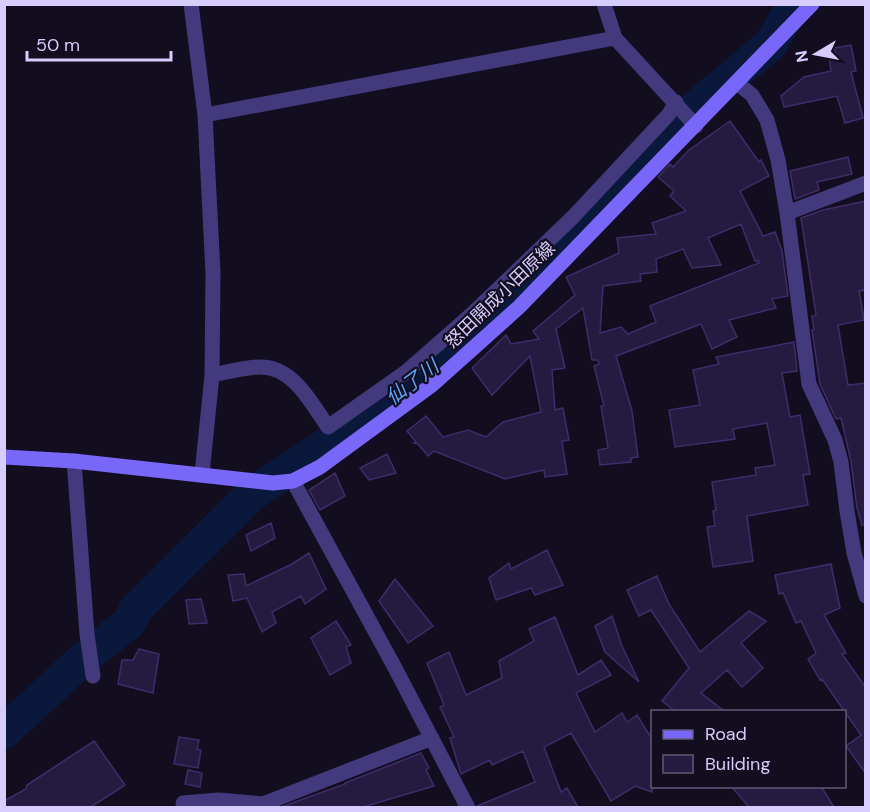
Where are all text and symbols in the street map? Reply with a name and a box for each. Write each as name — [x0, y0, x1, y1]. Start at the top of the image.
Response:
scale bar — [27, 24, 171, 62]
north arrow — [786, 24, 846, 84]
text: 50 m — [36, 33, 80, 57]
text: N — [790, 49, 813, 64]
street label: 怒田開成小田原線 — [440, 236, 560, 354]
water label: 仙了川 — [380, 352, 445, 410]
legend — [651, 710, 846, 788]
text: Road — [705, 722, 747, 746]
text: Building — [705, 752, 770, 776]

